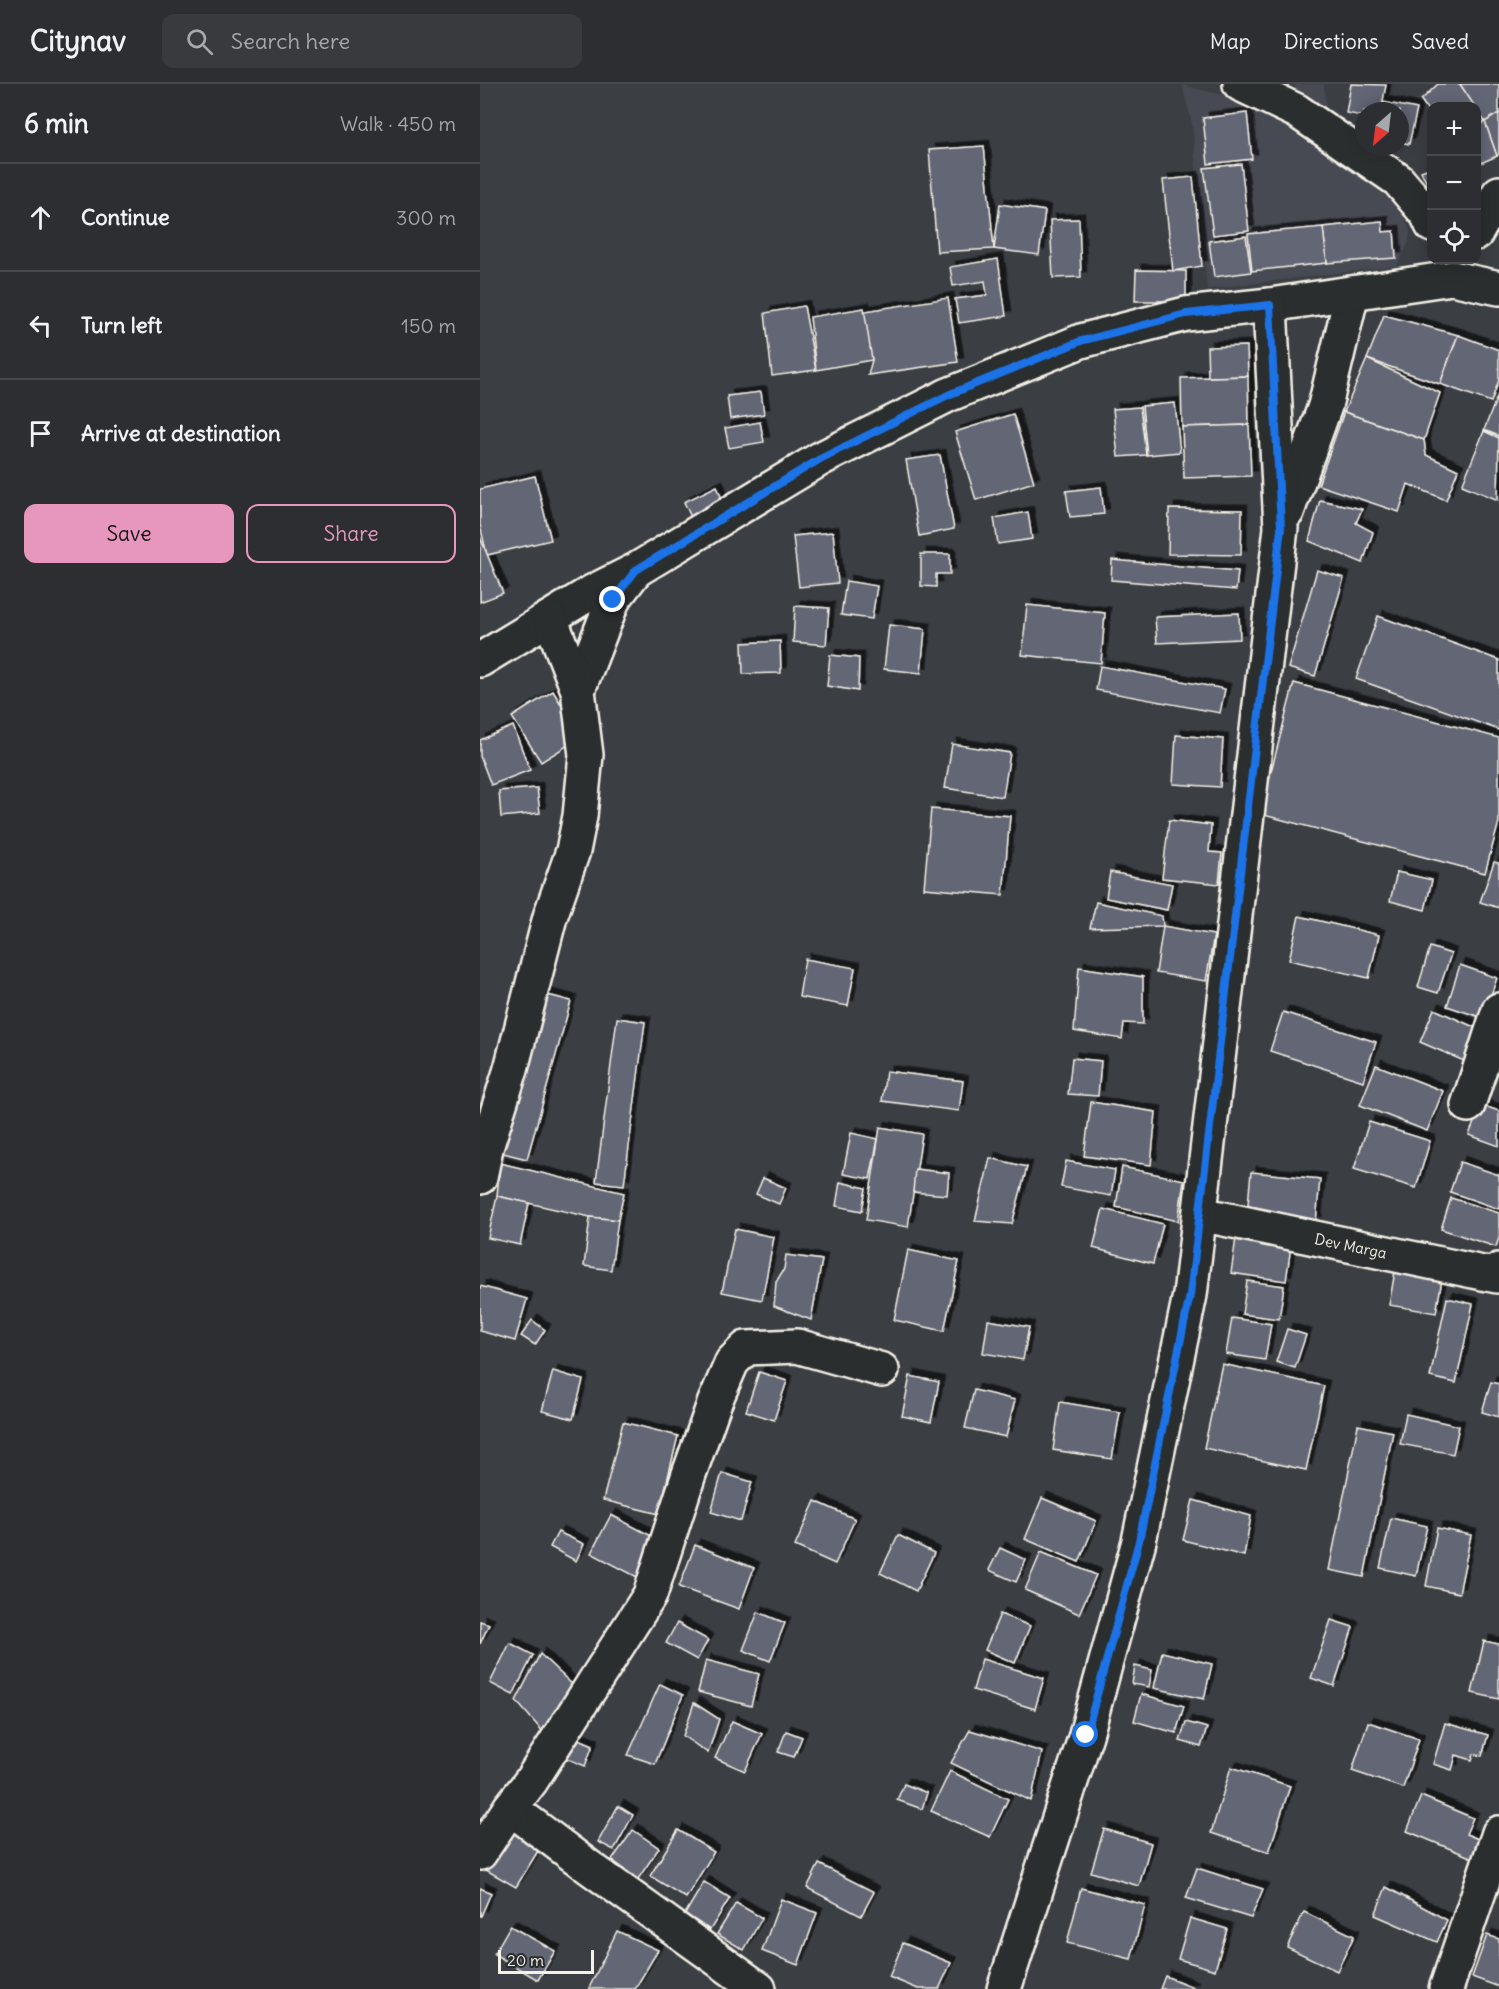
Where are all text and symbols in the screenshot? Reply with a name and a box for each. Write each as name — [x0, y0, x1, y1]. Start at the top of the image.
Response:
search box — [162, 14, 582, 68]
text: Citynav — [30, 23, 126, 59]
icon: search — [183, 25, 216, 58]
text: Search here — [231, 27, 350, 55]
text: Map — [1210, 28, 1251, 55]
text: Directions — [1284, 28, 1378, 55]
text: Saved — [1411, 28, 1469, 55]
north arrow — [1355, 102, 1409, 156]
map controls — [1427, 102, 1481, 264]
button: + — [1427, 102, 1481, 156]
text: 6 min — [24, 107, 89, 140]
text: Walk · 450 m — [340, 111, 456, 136]
button: − — [1427, 156, 1481, 210]
icon: ahead — [24, 201, 57, 234]
text: Continue — [81, 203, 170, 231]
text: 300 m — [396, 205, 456, 230]
button: locate — [1427, 210, 1481, 264]
icon: left — [24, 309, 57, 342]
text: Turn left — [81, 311, 162, 339]
text: 150 m — [401, 313, 456, 338]
icon: arrive — [24, 417, 57, 450]
text: Arrive at destination — [81, 419, 281, 447]
button: Save — [24, 504, 234, 563]
button: Share — [246, 504, 456, 563]
route end — [599, 586, 625, 612]
street label: Dev Marga — [1313, 1229, 1389, 1262]
route start — [1072, 1721, 1098, 1747]
scale bar — [498, 1947, 594, 1974]
text: 20 m — [507, 1950, 544, 1970]

